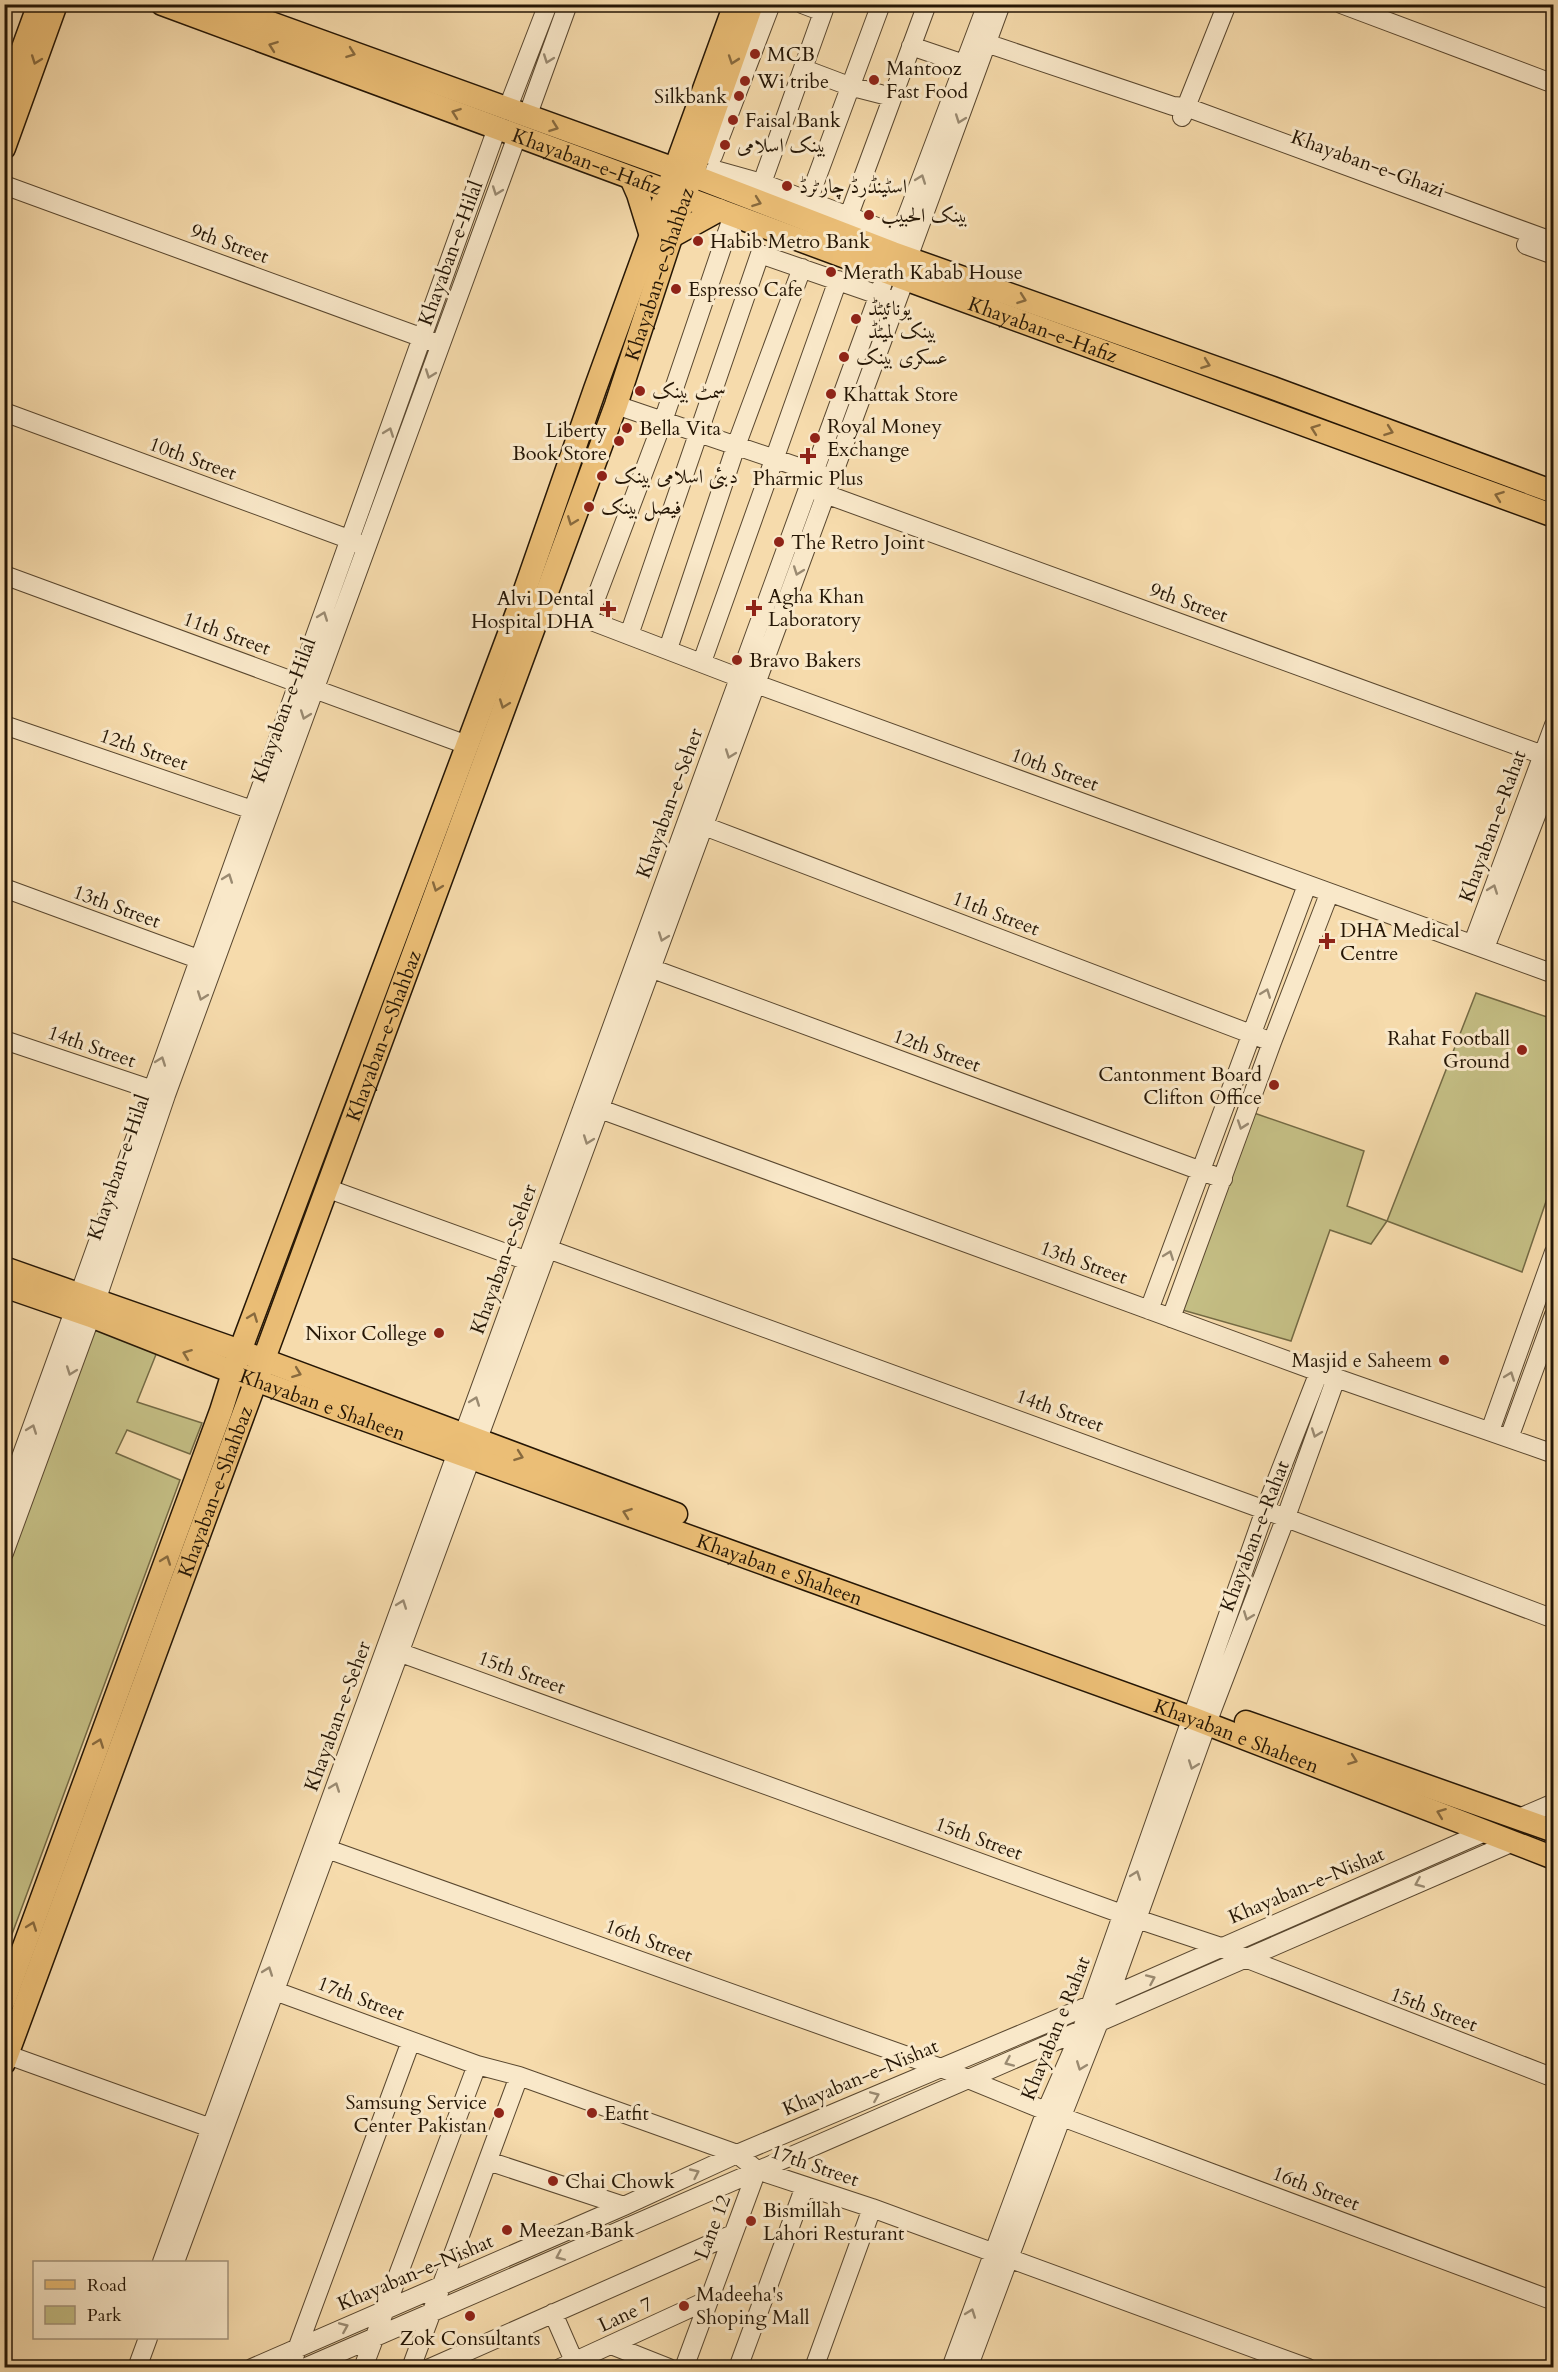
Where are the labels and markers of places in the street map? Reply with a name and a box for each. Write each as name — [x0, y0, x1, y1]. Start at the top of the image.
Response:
place label: MCB — [767, 41, 815, 68]
marker: MCB — [748, 47, 762, 61]
place label: Mantooz Fast Food — [886, 55, 968, 105]
place label: Wi tribe — [756, 68, 829, 95]
marker: Mantooz Fast Food — [867, 73, 881, 87]
marker: Wi tribe — [738, 74, 752, 88]
place label: Silkbank — [654, 83, 727, 110]
marker: Silkbank — [732, 89, 746, 103]
place label: Faisal Bank — [745, 107, 841, 134]
marker: Faisal Bank — [726, 113, 740, 127]
place label: بینک اسلامی — [737, 132, 826, 159]
marker: بینک اسلامی — [718, 138, 732, 152]
place label: اسٹینڈرڈ چارٹرڈ — [799, 173, 907, 200]
marker: اسٹینڈرڈ چارٹرڈ — [780, 179, 794, 193]
place label: بينک الحبيب — [881, 202, 968, 229]
marker: بينک الحبيب — [862, 208, 876, 222]
place label: Habib Metro Bank — [710, 228, 870, 255]
marker: Habib Metro Bank — [691, 234, 705, 248]
place label: Merath Kabab House — [843, 259, 1023, 286]
marker: Merath Kabab House — [824, 265, 838, 279]
place label: Espresso Cafe — [688, 276, 803, 303]
marker: Espresso Cafe — [669, 282, 683, 296]
place label: یونائیٹڈ بینک لمیٹڈ — [868, 295, 937, 345]
marker: یونائیٹڈ بینک لمیٹڈ — [849, 312, 863, 326]
place label: عسکری بینک — [856, 344, 948, 371]
marker: عسکری بینک — [837, 350, 851, 364]
place label: سمٹ بینک — [652, 378, 726, 405]
place label: Khattak Store — [843, 381, 958, 408]
marker: سمٹ بینک — [633, 384, 647, 398]
marker: Khattak Store — [824, 387, 838, 401]
place label: Royal Money Exchange — [827, 413, 942, 463]
place label: Bella Vita — [639, 415, 722, 442]
place label: Liberty Book Store — [512, 417, 607, 467]
marker: Bella Vita — [620, 421, 634, 435]
marker: Royal Money Exchange — [808, 431, 822, 445]
marker: Liberty Book Store — [612, 434, 626, 448]
marker: Pharmic Plus — [801, 449, 815, 463]
place label: دبئی اسلامی بینک — [614, 463, 738, 490]
place label: Pharmic Plus — [753, 465, 863, 492]
marker: دبئی اسلامی بینک — [595, 469, 609, 483]
place label: فیصل بینک — [601, 494, 682, 522]
marker: فیصل بینک — [582, 500, 596, 514]
place label: The Retro Joint — [791, 529, 925, 556]
marker: The Retro Joint — [772, 535, 786, 549]
place label: Agha Khan Laboratory — [768, 583, 865, 633]
place label: Alvi Dental Hospital DHA — [471, 585, 595, 635]
marker: Agha Khan Laboratory — [745, 599, 763, 617]
marker: Alvi Dental Hospital DHA — [599, 600, 617, 618]
place label: Bravo Bakers — [749, 647, 861, 674]
marker: Bravo Bakers — [730, 653, 744, 667]
place label: DHA Medical Centre — [1340, 917, 1460, 967]
marker: DHA Medical Centre — [1318, 932, 1336, 950]
place label: Rahat Football Ground — [1387, 1025, 1510, 1075]
marker: Rahat Football Ground — [1515, 1043, 1529, 1057]
place label: Cantonment Board Clifton Office — [1098, 1061, 1262, 1111]
marker: Cantonment Board Clifton Office — [1267, 1078, 1281, 1092]
place label: Nixor College — [305, 1320, 427, 1347]
marker: Nixor College — [432, 1326, 446, 1340]
place label: Masjid e Saheem — [1291, 1347, 1432, 1374]
marker: Masjid e Saheem — [1437, 1353, 1451, 1367]
place label: Samsung Service Center Pakistan — [345, 2089, 488, 2139]
place label: Eatfit — [604, 2100, 650, 2127]
marker: Samsung Service Center Pakistan — [492, 2106, 506, 2120]
marker: Eatfit — [585, 2106, 599, 2120]
place label: Chai Chowk — [565, 2168, 675, 2195]
marker: Chai Chowk — [546, 2174, 560, 2188]
place label: Bismillah Lahori Resturant — [763, 2197, 905, 2247]
marker: Bismillah Lahori Resturant — [744, 2214, 758, 2228]
place label: Meezan Bank — [519, 2217, 635, 2244]
marker: Meezan Bank — [500, 2223, 514, 2237]
place label: Madeeha's Shoping Mall — [696, 2281, 810, 2331]
marker: Madeeha's Shoping Mall — [677, 2299, 691, 2313]
marker: Zok Consultants — [463, 2309, 477, 2323]
place label: Zok Consultants — [400, 2325, 540, 2352]

